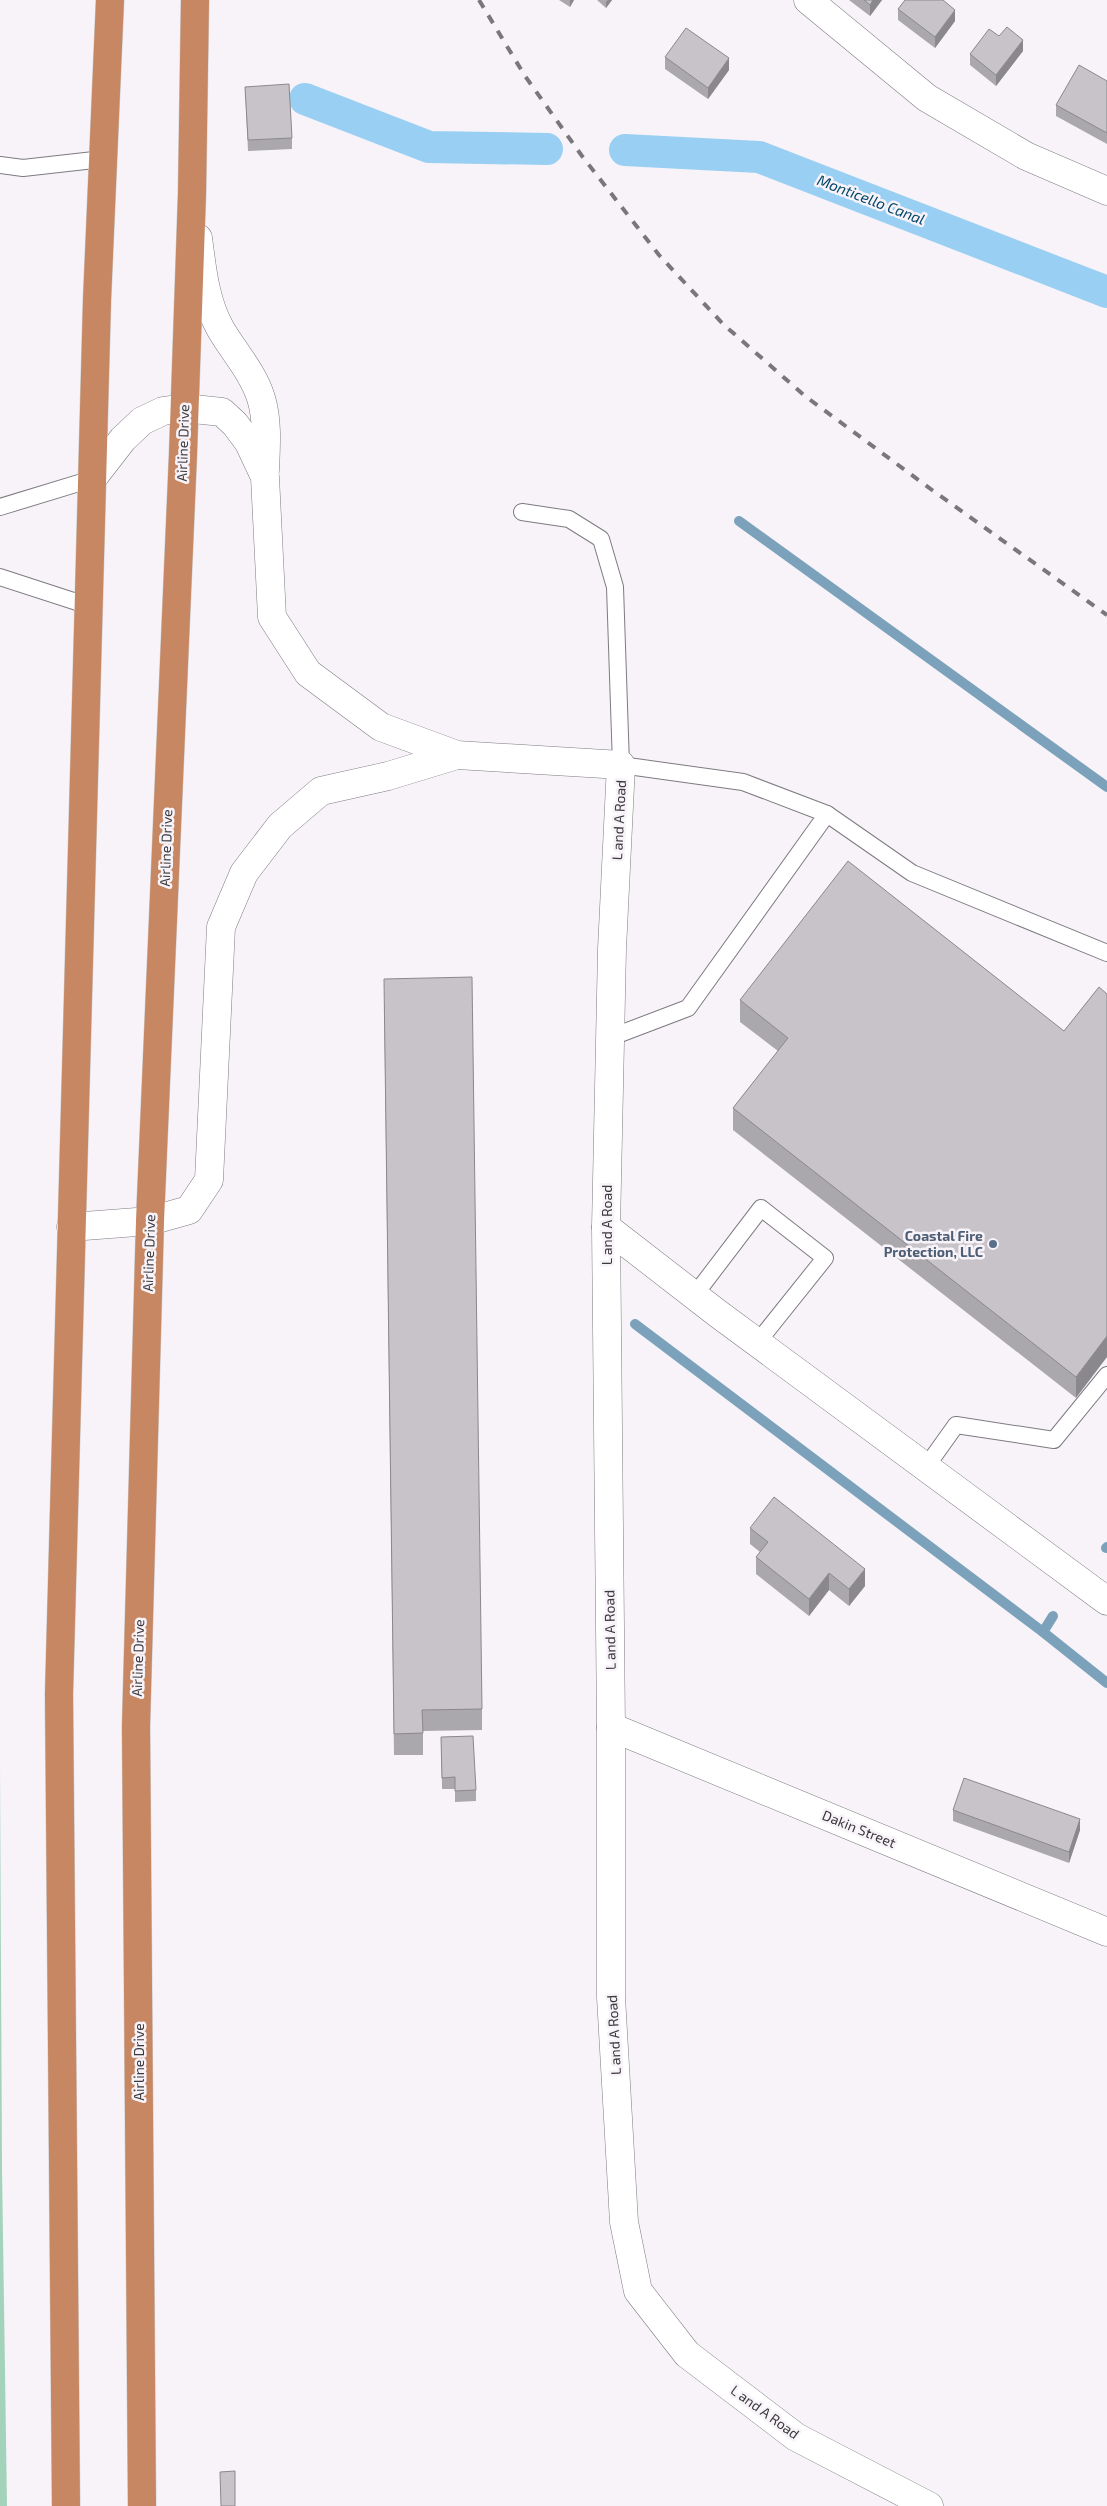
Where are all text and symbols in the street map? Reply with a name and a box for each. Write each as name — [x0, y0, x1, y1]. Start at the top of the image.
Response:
water label: Monticello Canal — [815, 170, 928, 228]
street label: Airline Drive — [173, 404, 192, 482]
street label: L and A Road — [608, 779, 629, 861]
street label: Airline Drive — [156, 809, 175, 887]
street label: L and A Road — [598, 1185, 615, 1265]
street label: Airline Drive — [139, 1214, 158, 1292]
place label: Coastal Fire Protection, LLC — [884, 1227, 983, 1260]
marker: Coastal Fire Protection, LLC — [987, 1238, 999, 1250]
street label: L and A Road — [600, 1590, 619, 1670]
street label: Airline Drive — [128, 1619, 147, 1697]
street label: Dakin Street — [820, 1806, 898, 1851]
street label: L and A Road — [603, 1994, 624, 2076]
street label: Airline Drive — [130, 2023, 147, 2101]
street label: L and A Road — [728, 2381, 803, 2442]

